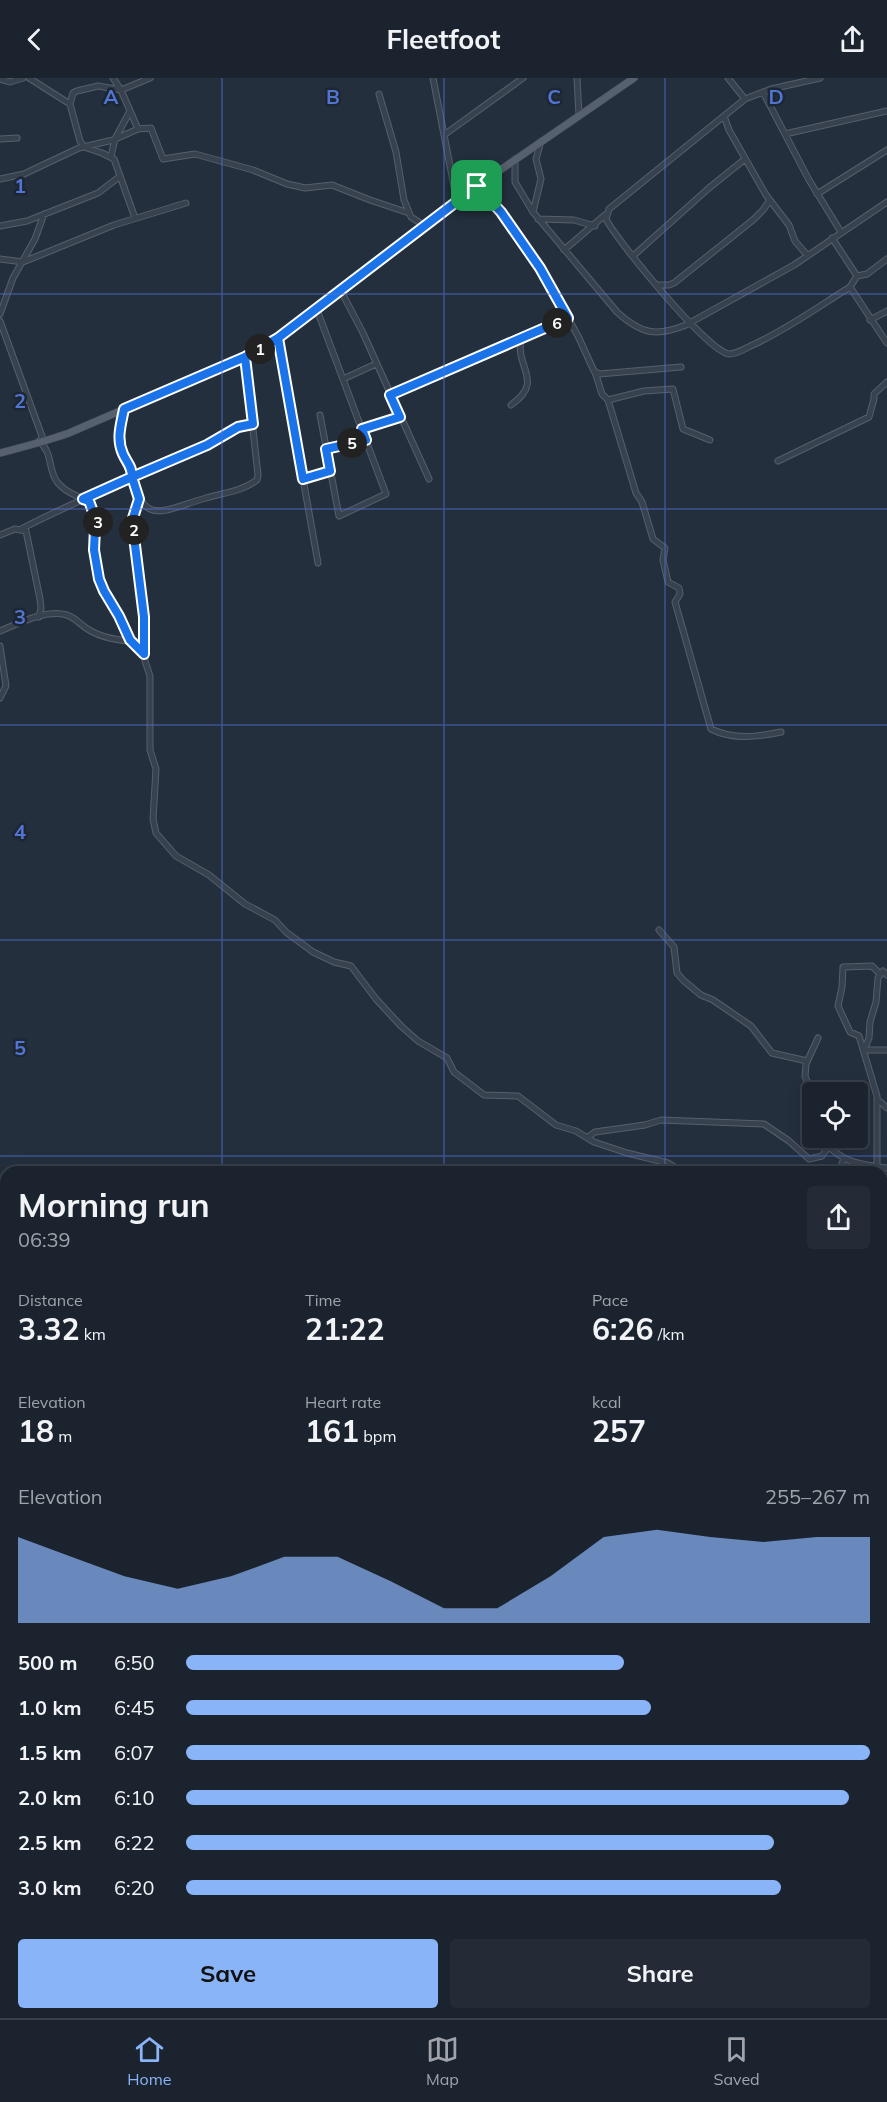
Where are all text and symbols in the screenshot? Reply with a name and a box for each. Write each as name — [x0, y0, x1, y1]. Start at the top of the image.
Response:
text: Fleetfoot — [387, 22, 500, 56]
icon: back — [18, 23, 51, 56]
icon: share — [836, 23, 869, 56]
text: A — [104, 84, 119, 109]
text: B — [326, 84, 340, 109]
text: C — [547, 84, 561, 109]
text: D — [768, 84, 784, 109]
pin — [451, 160, 502, 211]
icon: arrive — [460, 169, 493, 202]
text: 1 — [14, 173, 26, 198]
pin: 6 — [542, 308, 572, 338]
text: 6 — [552, 313, 562, 333]
pin: 1 — [245, 334, 275, 364]
text: 1 — [255, 339, 265, 359]
text: 2 — [14, 388, 26, 413]
pin: 5 — [337, 428, 367, 458]
text: 5 — [347, 433, 357, 453]
pin: 3 — [83, 507, 113, 537]
text: 3 — [93, 512, 103, 532]
pin: 2 — [119, 515, 149, 545]
text: 2 — [129, 520, 139, 540]
text: 3 — [14, 604, 26, 629]
text: 4 — [14, 819, 26, 844]
text: 5 — [14, 1035, 26, 1060]
map controls — [802, 1082, 868, 1148]
button: locate — [802, 1082, 868, 1148]
text: Morning run — [18, 1184, 210, 1225]
button: share — [807, 1186, 870, 1249]
text: 06:39 — [18, 1227, 71, 1252]
text: Distance — [18, 1290, 83, 1310]
text: Time — [305, 1290, 341, 1310]
text: Pace — [592, 1290, 628, 1310]
text: 3.32 — [18, 1310, 79, 1348]
text: 21:22 — [305, 1310, 384, 1348]
text: 6:26 — [592, 1310, 653, 1348]
text: km — [79, 1324, 106, 1344]
text: /km — [653, 1324, 684, 1344]
text: Elevation — [18, 1392, 86, 1412]
text: Heart rate — [305, 1392, 381, 1412]
text: kcal — [592, 1392, 621, 1412]
text: 18 — [18, 1412, 54, 1450]
text: 161 — [305, 1412, 359, 1450]
text: 257 — [592, 1412, 646, 1450]
text: m — [54, 1426, 72, 1446]
text: bpm — [359, 1426, 396, 1446]
text: Elevation — [18, 1484, 103, 1509]
text: 255–267 m — [765, 1484, 870, 1509]
text: 500 m — [18, 1650, 77, 1675]
text: 6:50 — [114, 1650, 155, 1675]
text: 1.0 km — [18, 1695, 81, 1720]
text: 6:45 — [114, 1695, 155, 1720]
text: 1.5 km — [18, 1740, 81, 1765]
text: 6:07 — [114, 1740, 155, 1765]
text: 2.0 km — [18, 1785, 81, 1810]
text: 6:10 — [114, 1785, 155, 1810]
text: 2.5 km — [18, 1830, 81, 1855]
text: 6:22 — [114, 1830, 155, 1855]
text: 3.0 km — [18, 1875, 81, 1900]
text: 6:20 — [114, 1875, 155, 1900]
button: Save — [18, 1939, 438, 2008]
button: Share — [450, 1939, 870, 2008]
tab: Home — [127, 2033, 171, 2089]
tab: Map — [426, 2033, 459, 2089]
tab: Saved — [714, 2033, 760, 2089]

